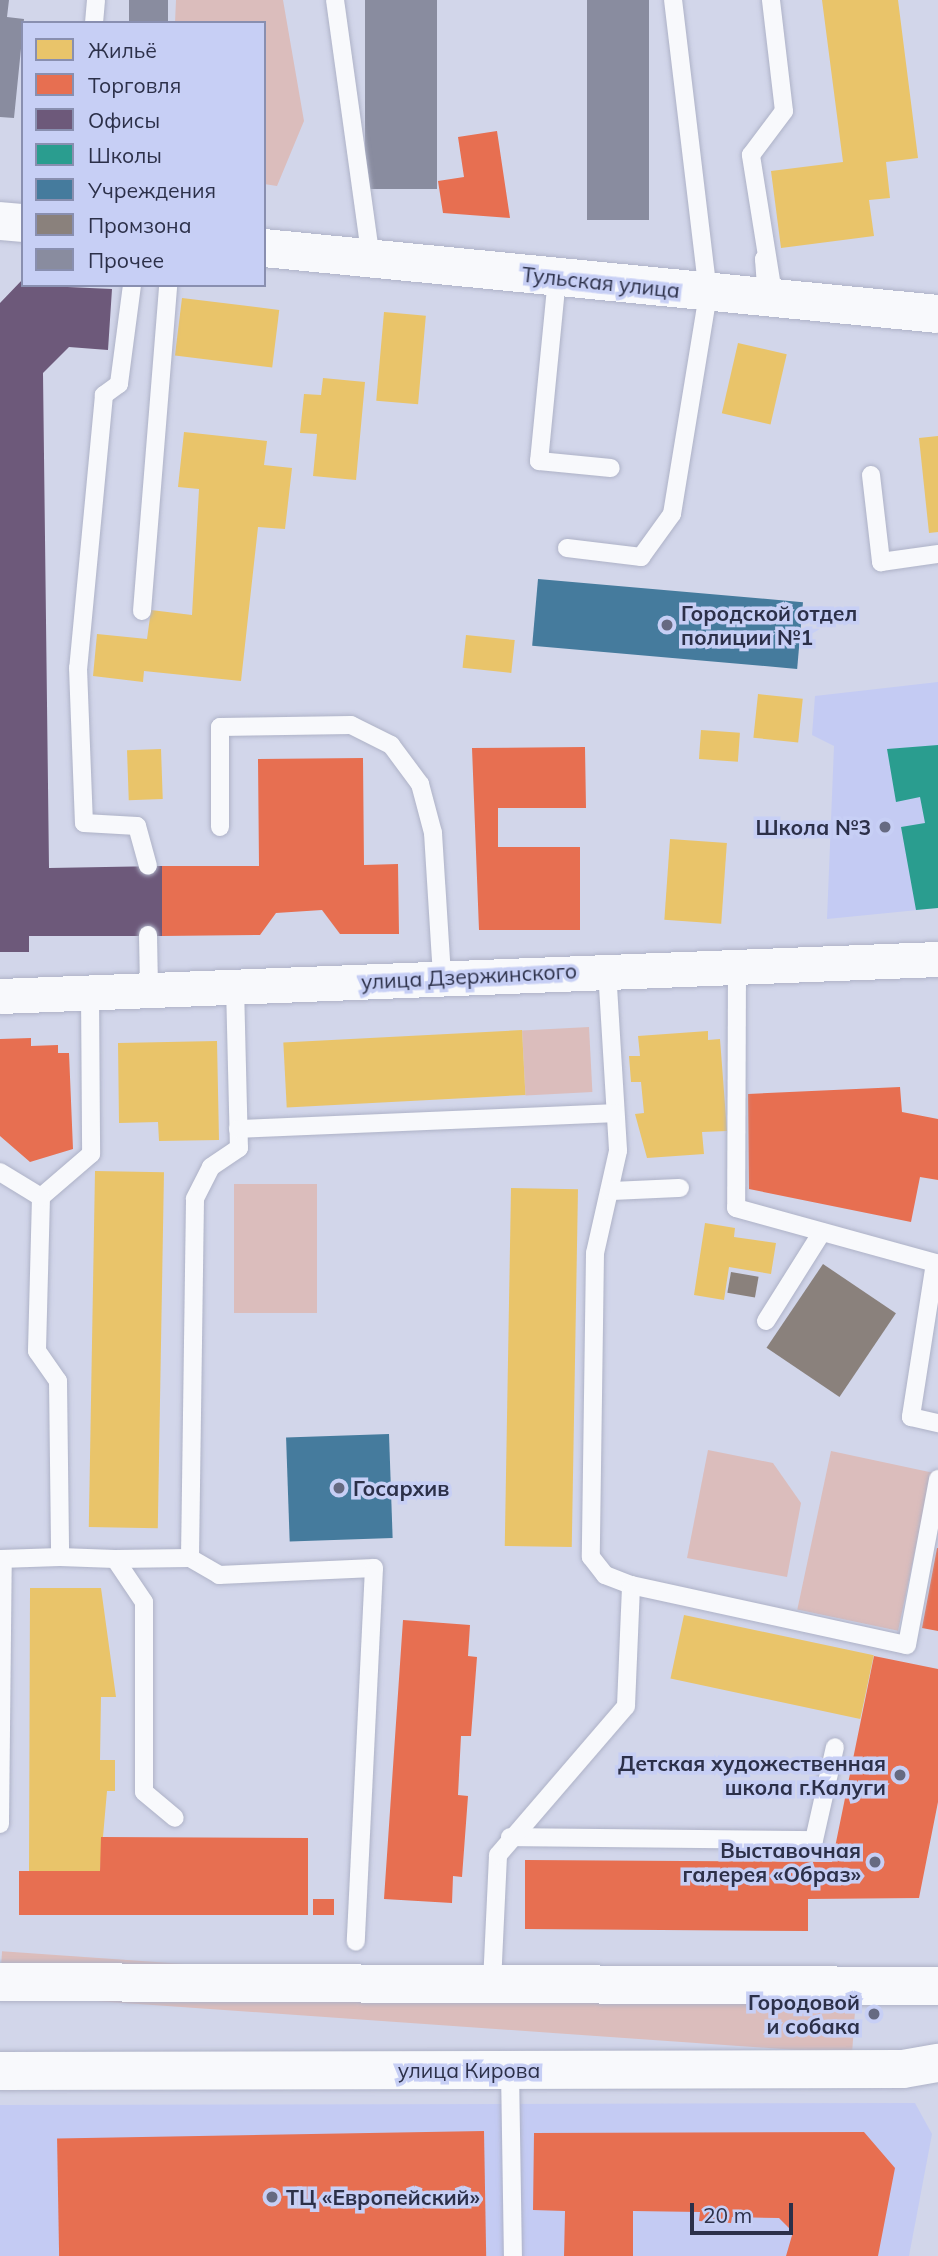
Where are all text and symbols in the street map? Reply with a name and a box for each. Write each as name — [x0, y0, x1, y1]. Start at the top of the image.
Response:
legend — [21, 21, 266, 287]
text: Жильё — [88, 37, 157, 63]
text: Торговля — [88, 72, 181, 98]
text: Офисы — [88, 107, 160, 133]
text: Школы — [88, 142, 162, 168]
text: Учреждения — [88, 177, 216, 203]
text: Промзона — [88, 212, 191, 238]
text: Прочее — [88, 247, 164, 273]
street label: Тульская улица — [521, 261, 681, 303]
place label: Городской отдел полиции №1 — [681, 600, 857, 650]
marker: Городской отдел полиции №1 — [659, 617, 675, 633]
place label: Школа №3 — [756, 814, 871, 840]
marker: Школа №3 — [877, 819, 893, 835]
street label: улица Дзержинского — [360, 958, 578, 994]
place label: Госархив — [353, 1475, 449, 1501]
marker: Госархив — [331, 1480, 347, 1496]
place label: Детская художественная школа г.Калуги — [618, 1750, 886, 1800]
marker: Детская художественная школа г.Калуги — [892, 1767, 908, 1783]
place label: Выставочная галерея «Образ» — [683, 1837, 861, 1887]
marker: Выставочная галерея «Образ» — [867, 1854, 883, 1870]
place label: Городовой и собака — [748, 1989, 860, 2039]
marker: Городовой и собака — [866, 2006, 882, 2022]
street label: улица Кирова — [398, 2057, 540, 2083]
place label: ТЦ «Европейский» — [286, 2184, 480, 2210]
marker: ТЦ «Европейский» — [264, 2189, 280, 2205]
scale bar — [693, 2190, 796, 2234]
text: 20 m — [703, 2202, 752, 2228]

